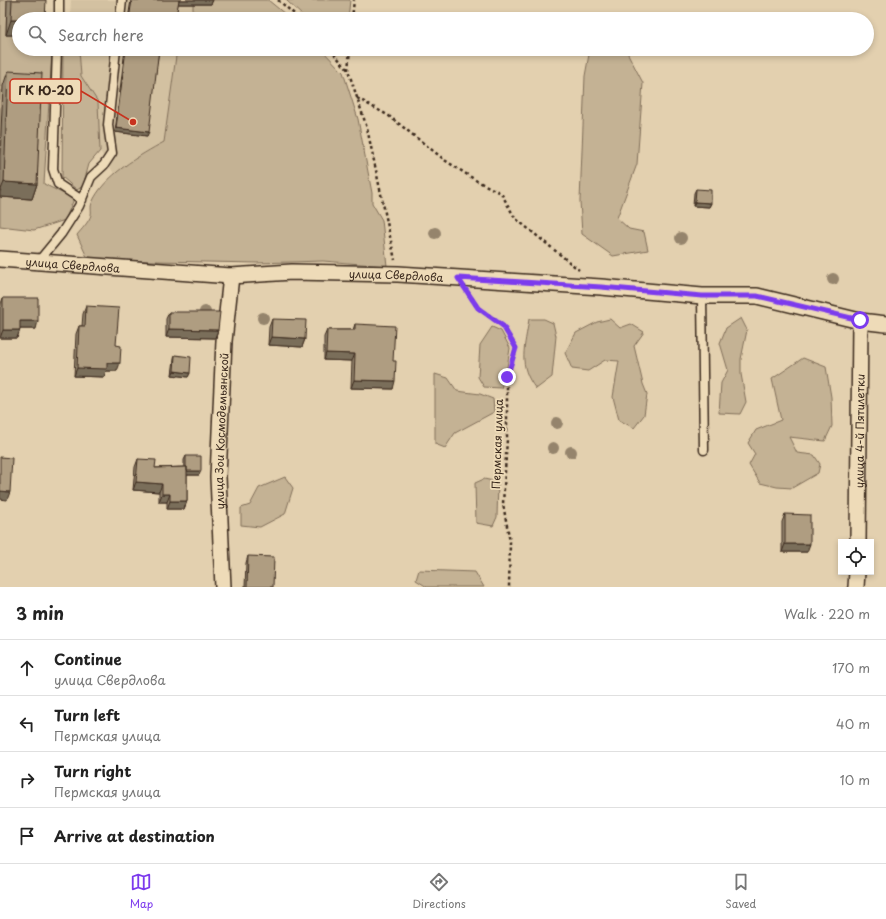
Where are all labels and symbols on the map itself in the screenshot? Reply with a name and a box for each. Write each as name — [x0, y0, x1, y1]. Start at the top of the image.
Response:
callout: ГК Ю-20 — [10, 79, 81, 103]
text: ГК Ю-20 — [18, 81, 74, 99]
street label: улица Свердлова — [25, 252, 121, 276]
street label: улица Свердлова — [349, 265, 444, 285]
route start — [851, 311, 869, 329]
street label: улица Зои Космодемьянской — [209, 352, 232, 510]
route end — [498, 368, 516, 386]
street label: улица 4-й Пятилетки — [850, 374, 868, 488]
street label: Пермская улица — [487, 399, 507, 489]

